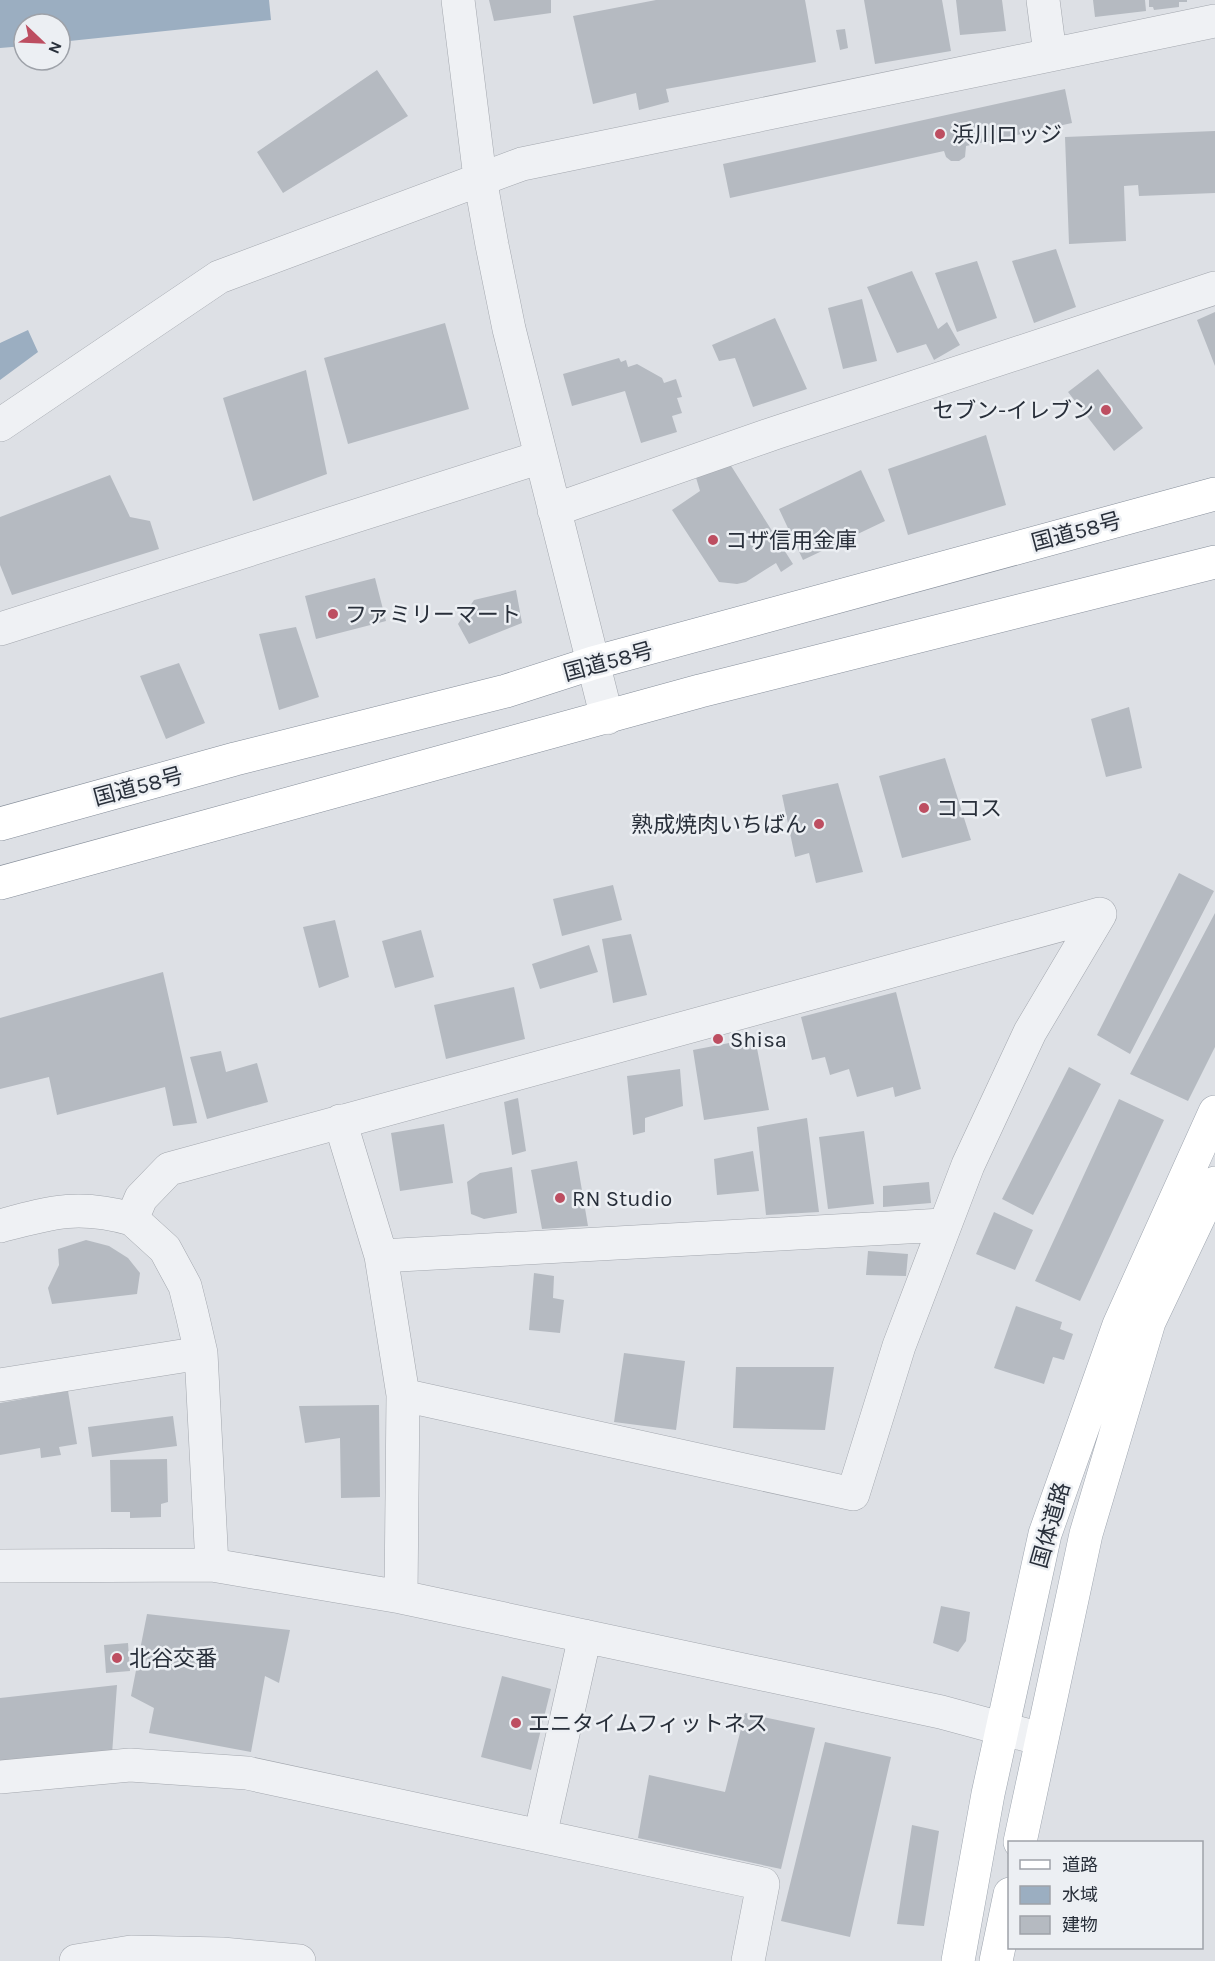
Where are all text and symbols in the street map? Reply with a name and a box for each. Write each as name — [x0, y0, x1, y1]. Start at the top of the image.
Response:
north arrow — [12, 12, 72, 72]
text: N — [44, 39, 66, 57]
place label: 浜川ロッジ — [952, 122, 1062, 148]
marker: 浜川ロッジ — [933, 127, 947, 141]
place label: セブン-イレブン — [932, 398, 1094, 424]
marker: セブン-イレブン — [1099, 403, 1113, 417]
street label: 国道58号 — [1028, 508, 1124, 556]
place label: コザ信用金庫 — [725, 528, 857, 554]
marker: コザ信用金庫 — [706, 533, 720, 547]
place label: ファミリーマート — [345, 602, 521, 628]
marker: ファミリーマート — [326, 607, 340, 621]
street label: 国道58号 — [560, 638, 656, 686]
street label: 国道58号 — [90, 763, 186, 811]
place label: ココス — [936, 796, 1002, 822]
marker: ココス — [917, 801, 931, 815]
place label: 熟成焼肉いちばん — [631, 812, 807, 838]
marker: 熟成焼肉いちばん — [812, 817, 826, 831]
place label: Shisa — [730, 1027, 787, 1053]
marker: Shisa — [711, 1032, 725, 1046]
place label: RN Studio — [572, 1186, 672, 1212]
marker: RN Studio — [553, 1191, 567, 1205]
street label: 国体道路 — [1026, 1479, 1076, 1571]
place label: 北谷交番 — [129, 1646, 217, 1672]
marker: 北谷交番 — [110, 1651, 124, 1665]
place label: エニタイムフィットネス — [528, 1711, 768, 1737]
marker: エニタイムフィットネス — [509, 1716, 523, 1730]
legend — [1008, 1841, 1203, 1949]
text: 道路 — [1062, 1854, 1098, 1876]
text: 水域 — [1062, 1884, 1098, 1906]
text: 建物 — [1062, 1914, 1098, 1936]

